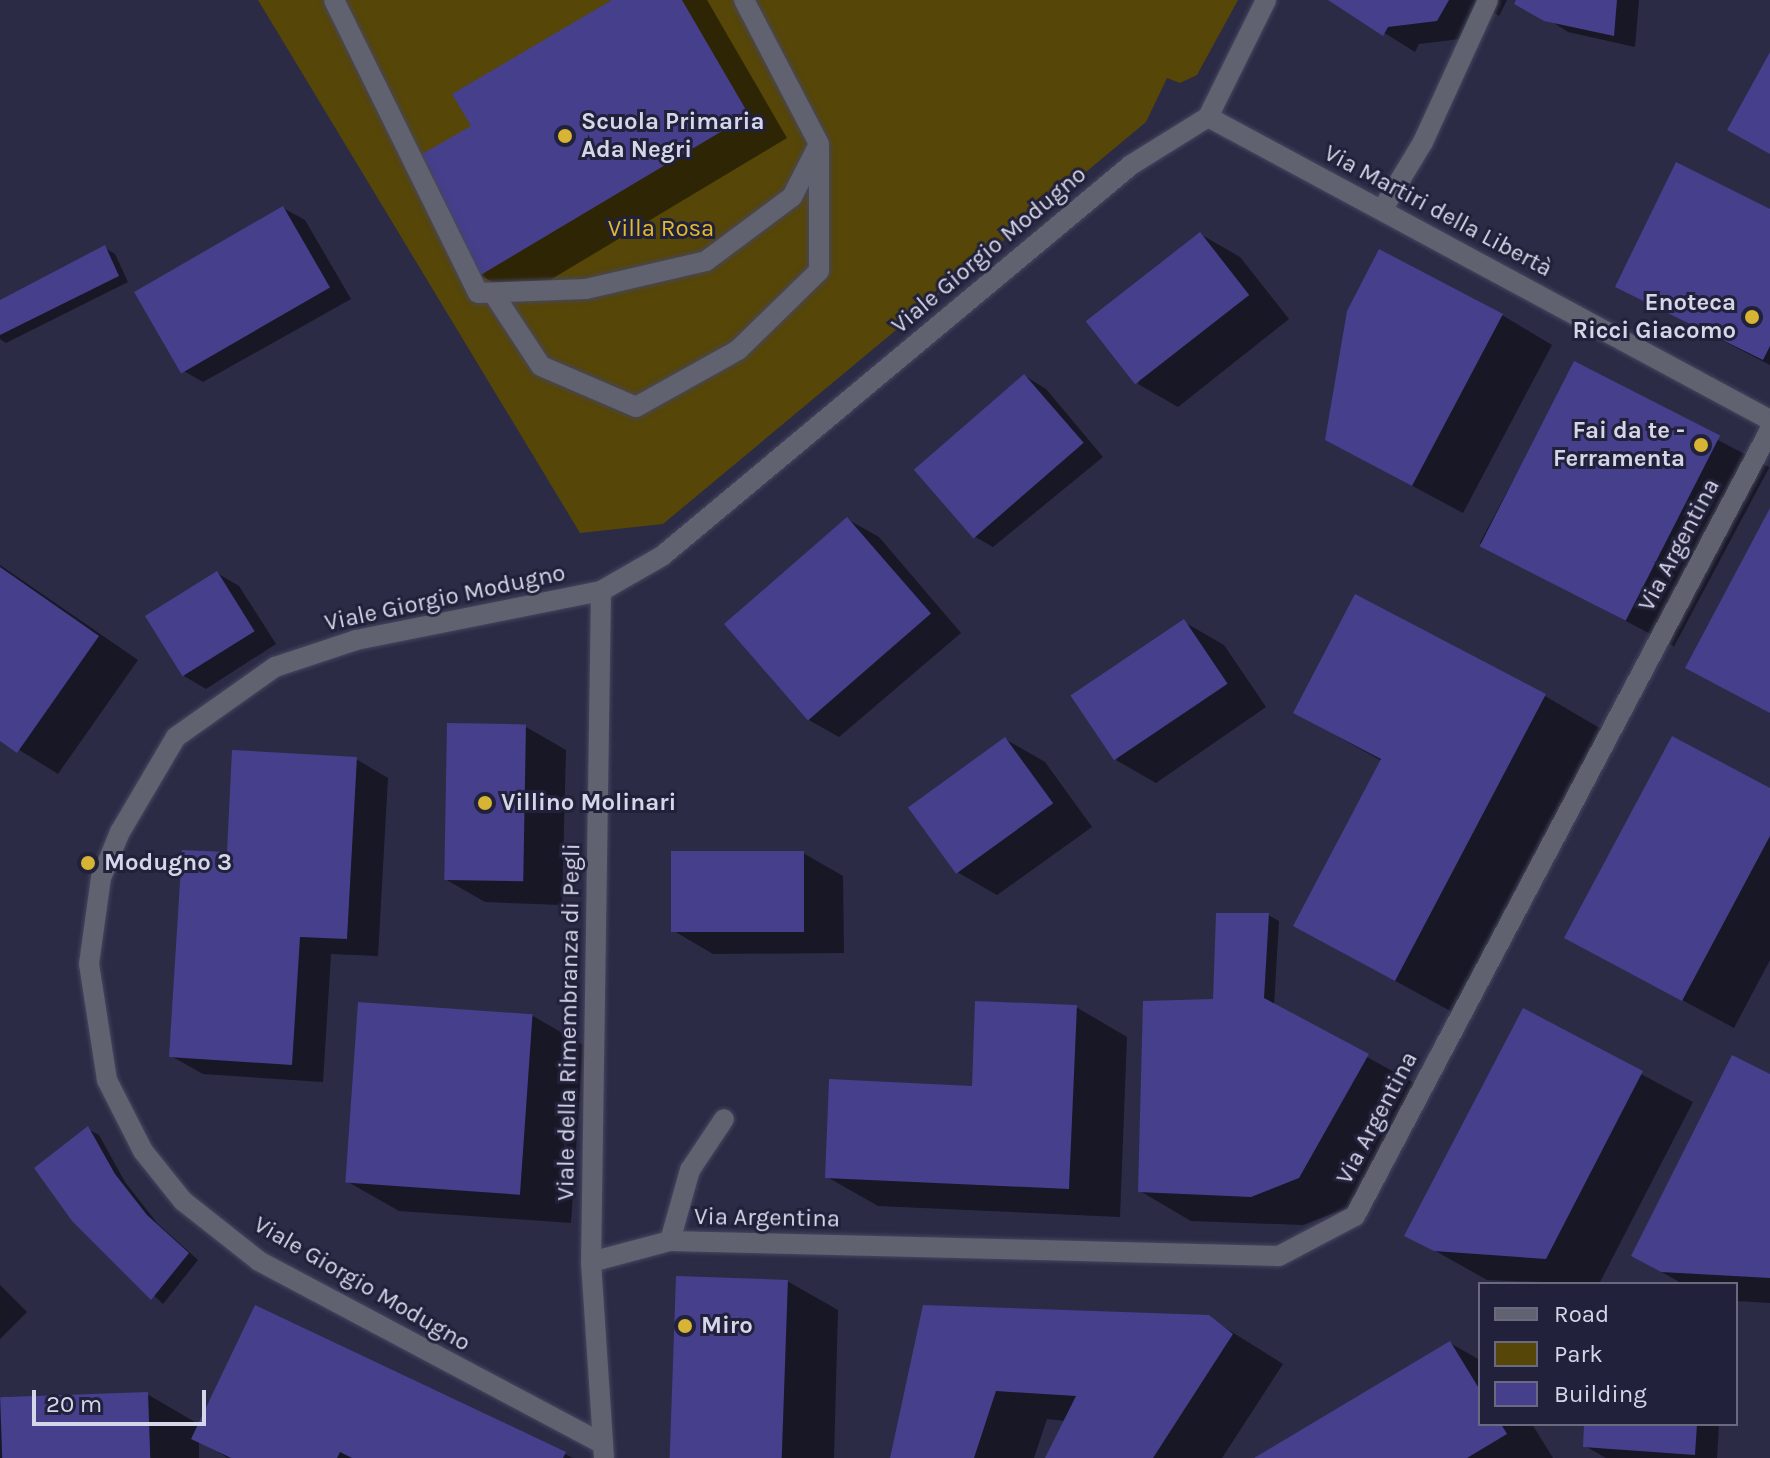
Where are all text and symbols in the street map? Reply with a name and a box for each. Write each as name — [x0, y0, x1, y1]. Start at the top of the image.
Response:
place label: Scuola Primaria Ada Negri — [581, 108, 764, 164]
marker: Scuola Primaria Ada Negri — [556, 127, 574, 145]
street label: Via Martiri della Libertà — [1319, 139, 1557, 283]
street label: Viale Giorgio Modugno — [886, 160, 1092, 340]
park label: Villa Rosa — [608, 215, 714, 243]
place label: Enoteca Ricci Giacomo — [1573, 289, 1736, 345]
marker: Enoteca Ricci Giacomo — [1743, 308, 1761, 326]
place label: Fai da te - Ferramenta — [1553, 417, 1685, 473]
marker: Fai da te - Ferramenta — [1692, 436, 1710, 454]
street label: Via Argentina — [1632, 474, 1726, 616]
street label: Viale Giorgio Modugno — [322, 558, 568, 638]
place label: Villino Molinari — [501, 789, 676, 817]
marker: Villino Molinari — [476, 794, 494, 812]
street label: Viale della Rimembranza di Pegli — [551, 843, 587, 1201]
place label: Modugno 3 — [104, 849, 232, 877]
marker: Modugno 3 — [79, 854, 97, 872]
street label: Via Argentina — [1330, 1047, 1424, 1189]
street label: Via Argentina — [694, 1202, 840, 1234]
street label: Viale Giorgio Modugno — [249, 1210, 475, 1358]
legend — [1478, 1282, 1738, 1426]
text: Road — [1554, 1300, 1609, 1328]
place label: Miro — [701, 1312, 753, 1340]
marker: Miro — [676, 1317, 694, 1335]
text: Park — [1554, 1340, 1603, 1368]
scale bar — [36, 1374, 210, 1424]
text: Building — [1554, 1380, 1647, 1408]
text: 20 m — [46, 1390, 102, 1418]

